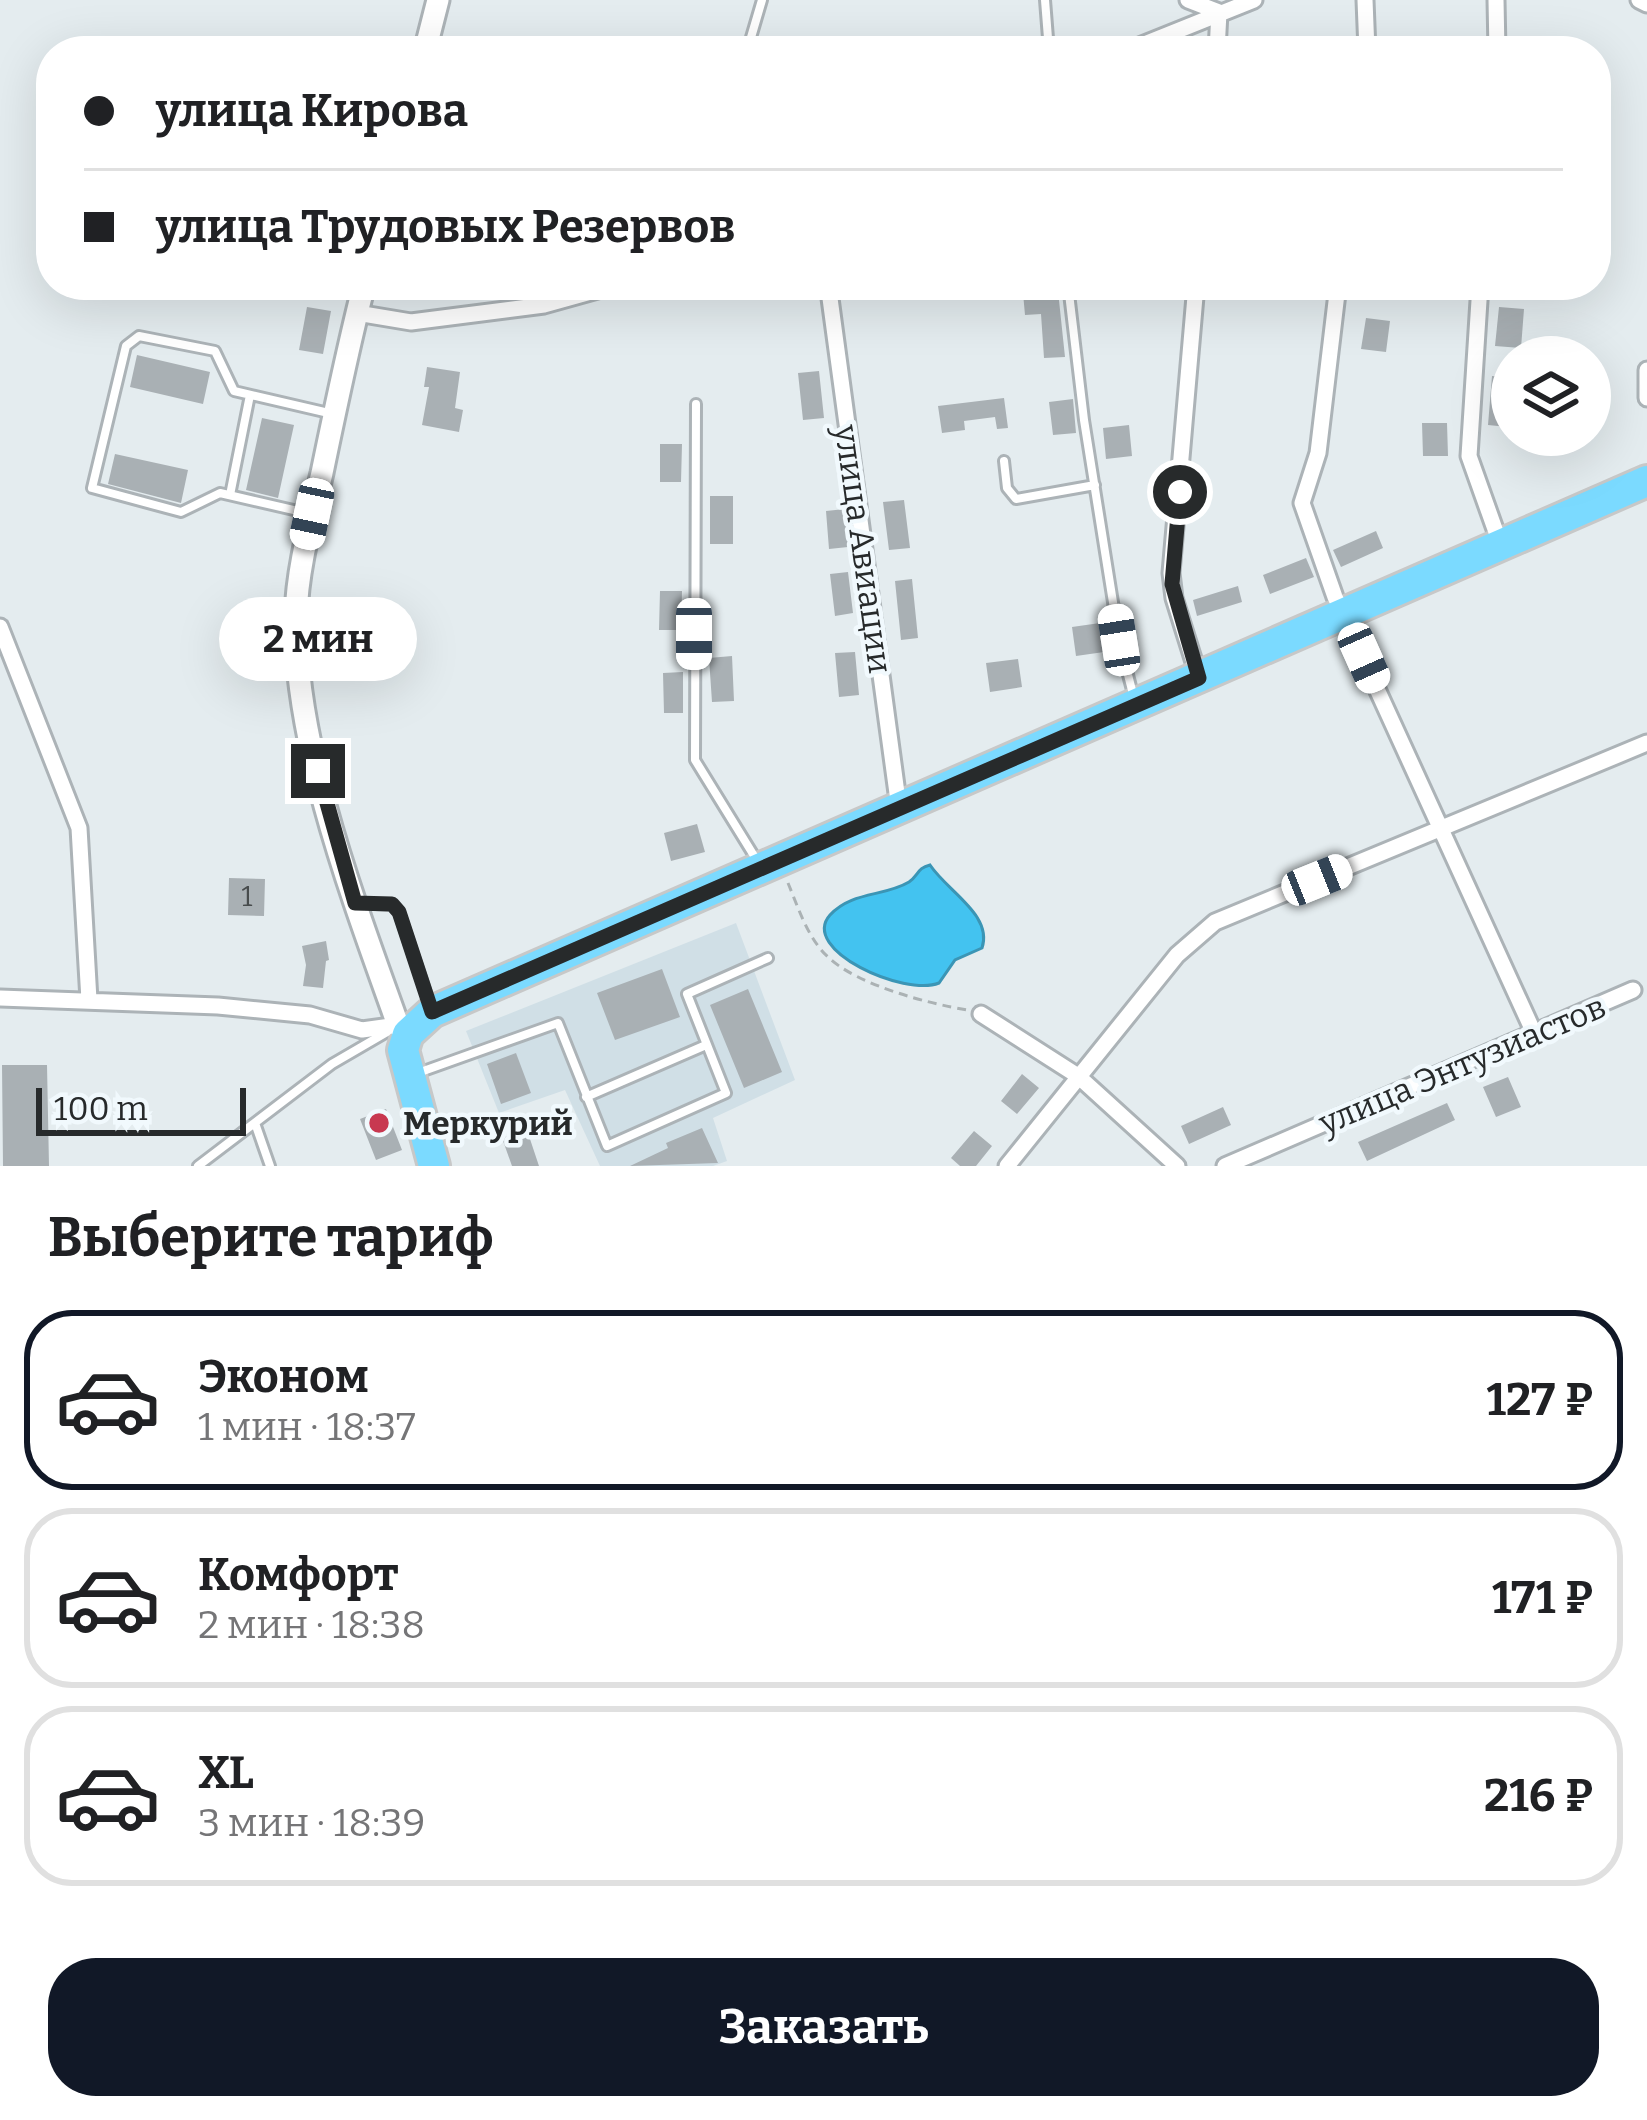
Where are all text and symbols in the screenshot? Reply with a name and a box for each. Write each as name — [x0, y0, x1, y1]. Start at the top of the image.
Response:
text: улица Кирова — [156, 84, 468, 138]
text: улица Трудовых Резервов — [156, 200, 735, 254]
map controls — [1491, 336, 1611, 456]
button: layers — [1491, 336, 1611, 456]
street label: улица Авиации — [826, 421, 900, 676]
route start — [1153, 465, 1207, 519]
car — [287, 475, 337, 553]
callout: 2 мин — [219, 597, 417, 681]
car — [676, 598, 712, 670]
car — [1096, 602, 1142, 678]
text: 2 мин — [263, 616, 373, 662]
car — [1333, 618, 1395, 698]
route end — [291, 744, 345, 798]
car — [1277, 850, 1357, 910]
house number: 1 — [242, 881, 253, 913]
street label: улица Энтузиастов — [1312, 986, 1612, 1144]
scale bar — [36, 1082, 246, 1135]
text: 100 m — [54, 1089, 148, 1129]
place label: Меркурий — [403, 1104, 573, 1144]
marker: Меркурий — [366, 1110, 392, 1136]
text: Выберите тариф — [48, 1206, 493, 1270]
icon: car — [54, 1346, 162, 1454]
text: Эконом — [198, 1350, 369, 1404]
text: 127 ₽ — [1487, 1373, 1593, 1427]
text: 1 мин · 18:37 — [198, 1404, 416, 1450]
icon: car — [54, 1544, 162, 1652]
text: Комфорт — [198, 1548, 398, 1602]
text: 171 ₽ — [1492, 1571, 1593, 1625]
text: 2 мин · 18:38 — [198, 1602, 425, 1648]
icon: car — [54, 1742, 162, 1850]
text: XL — [198, 1746, 254, 1800]
text: 216 ₽ — [1484, 1769, 1593, 1823]
text: 3 мин · 18:39 — [198, 1800, 425, 1846]
button: Заказать — [48, 1958, 1599, 2096]

